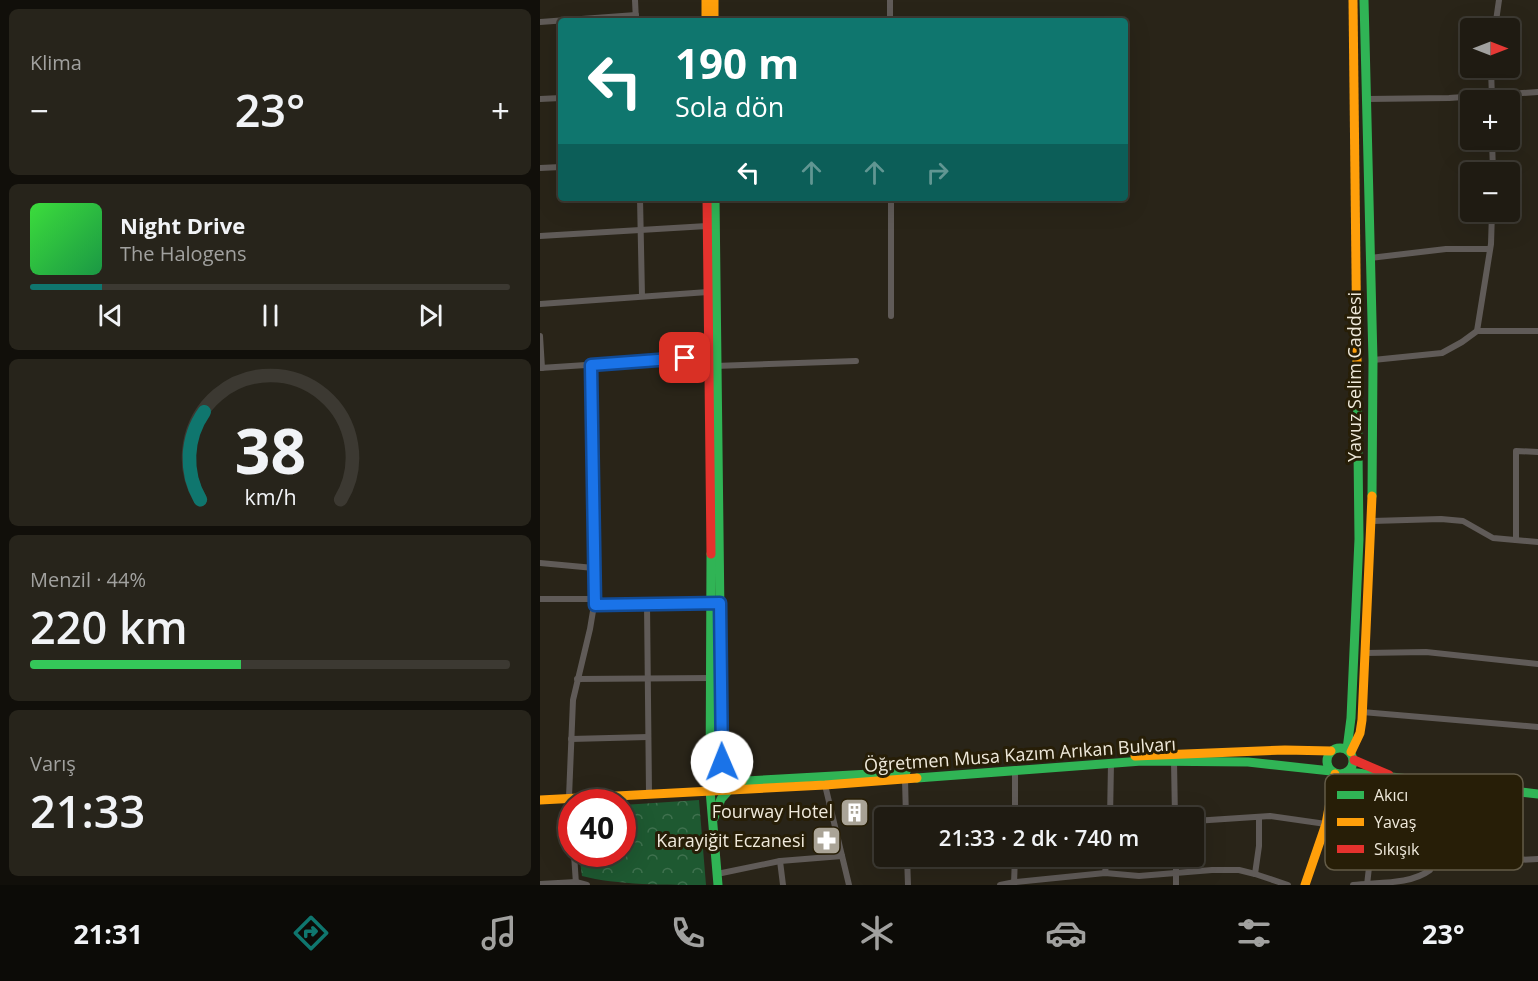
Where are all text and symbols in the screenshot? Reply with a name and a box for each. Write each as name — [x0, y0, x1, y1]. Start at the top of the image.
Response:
north arrow — [1460, 18, 1520, 78]
map controls — [1460, 18, 1520, 222]
text: 190 m — [675, 34, 799, 91]
icon: left — [576, 42, 654, 120]
text: Klima — [30, 49, 82, 76]
text: 23° — [235, 79, 305, 140]
text: − — [30, 88, 49, 133]
text: + — [491, 88, 510, 133]
text: Sola dön — [675, 88, 784, 125]
button: + — [1460, 90, 1520, 150]
icon: left — [732, 156, 765, 189]
icon: ahead — [795, 156, 828, 189]
icon: ahead — [858, 156, 891, 189]
icon: right — [921, 156, 954, 189]
button: − — [1460, 162, 1520, 222]
text: Night Drive — [120, 210, 245, 240]
text: The Halogens — [120, 240, 247, 267]
street label: Yavuz Selim Caddesi — [1342, 292, 1366, 462]
icon: previous — [94, 299, 127, 332]
icon: pause — [254, 299, 287, 332]
icon: next — [414, 299, 447, 332]
pin — [659, 332, 710, 383]
icon: arrive — [668, 341, 701, 374]
text: 38 — [234, 407, 306, 492]
text: km/h — [244, 482, 296, 511]
text: Menzil · 44% — [30, 566, 146, 593]
text: 220 km — [30, 596, 188, 657]
position arrow — [690, 730, 754, 794]
street label: Öğretmen Musa Kazım Arıkan Bulvarı — [863, 731, 1177, 777]
text: Varış — [30, 750, 76, 777]
legend — [1325, 774, 1523, 870]
text: 21:33 — [30, 780, 145, 841]
text: Akıcı — [1374, 784, 1408, 806]
speed limit sign: 40 — [558, 789, 636, 867]
building icon: Fourway Hotel — [838, 796, 870, 828]
place label: Fourway Hotel — [712, 799, 833, 823]
text: Yavaş — [1374, 811, 1416, 833]
text: 21:33 · 2 dk · 740 m — [939, 822, 1139, 852]
pharmacy icon: Karayiğit Eczanesi — [810, 825, 842, 857]
place label: Karayiğit Eczanesi — [656, 828, 805, 852]
text: Sıkışık — [1374, 838, 1420, 860]
icon: directions — [290, 912, 332, 954]
icon: music — [478, 912, 520, 954]
icon: phone — [667, 912, 709, 954]
icon: climate — [856, 912, 898, 954]
icon: car — [1045, 912, 1087, 954]
icon: filters — [1233, 912, 1275, 954]
text: 21:31 — [73, 915, 143, 952]
text: 23° — [1422, 915, 1465, 952]

